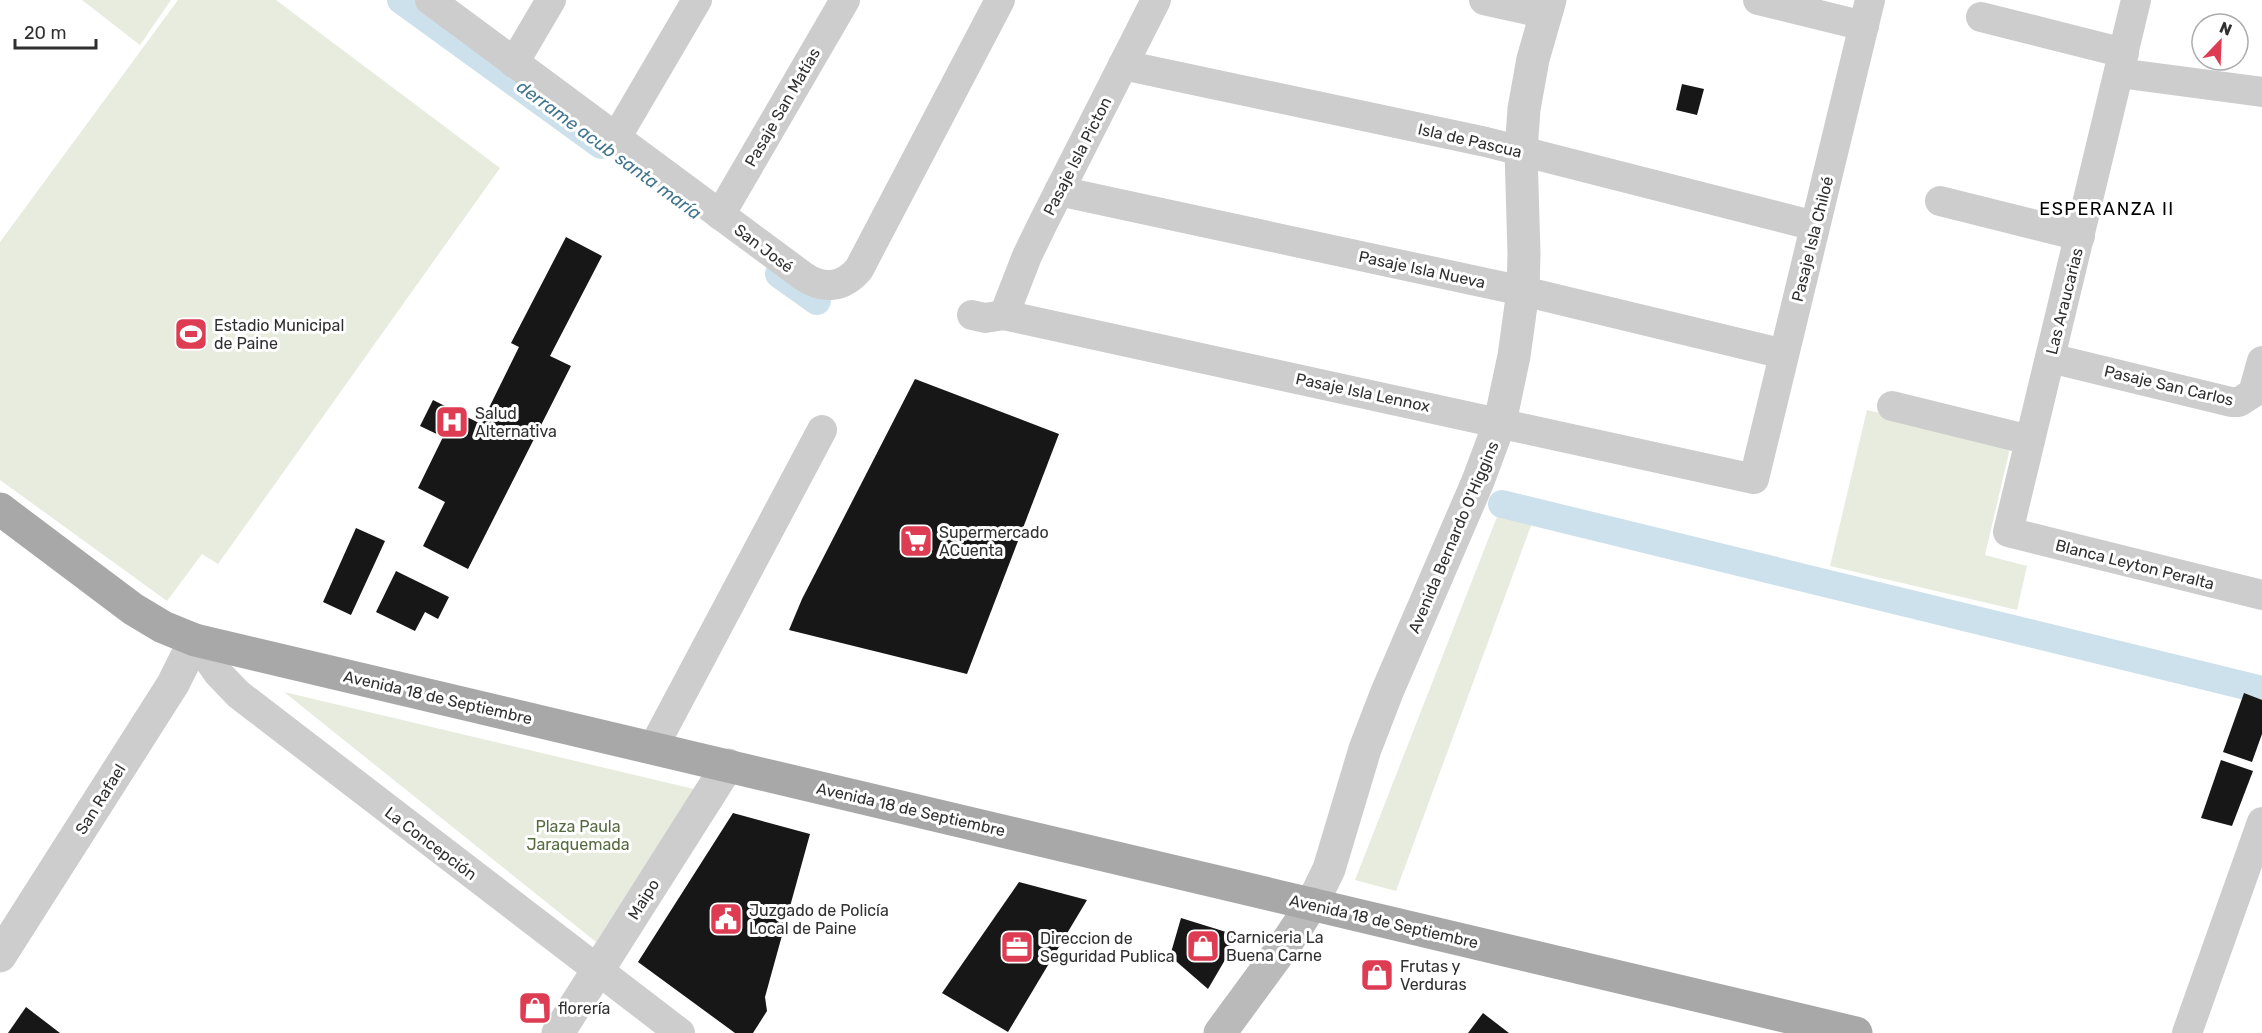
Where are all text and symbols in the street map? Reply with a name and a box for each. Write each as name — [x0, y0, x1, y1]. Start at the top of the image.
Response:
scale bar — [15, 12, 96, 50]
north arrow — [2190, 12, 2250, 72]
text: N — [2217, 18, 2235, 40]
text: 20 m — [24, 22, 66, 44]
street label: Pasaje San Matías — [741, 44, 824, 170]
water label: derrame acub santa maría — [512, 76, 706, 225]
street label: Pasaje Isla Picton — [1039, 94, 1115, 219]
street label: Isla de Pascua — [1416, 119, 1524, 162]
street label: Pasaje Isla Chiloé — [1788, 174, 1837, 304]
district label: ESPERANZA II — [2039, 198, 2175, 220]
street label: San José — [730, 220, 797, 277]
street label: Las Araucarias — [2042, 246, 2087, 356]
street label: Pasaje Isla Nueva — [1357, 247, 1487, 292]
sports icon: Estadio Municipal de Paine — [173, 316, 209, 352]
place label: Estadio Municipal de Paine — [214, 316, 344, 353]
street label: Pasaje San Carlos — [2102, 361, 2235, 410]
street label: Pasaje Isla Lennox — [1294, 369, 1432, 416]
hospital icon: Salud Alternativa — [434, 404, 470, 440]
place label: Salud Alternativa — [475, 404, 557, 441]
street label: Avenida Bernardo O'Higgins — [1404, 438, 1503, 636]
supermarket icon: Supermercado ACuenta — [898, 523, 934, 559]
place label: Supermercado ACuenta — [939, 523, 1049, 560]
street label: Blanca Leyton Peralta — [2054, 536, 2216, 593]
street label: Avenida 18 de Septiembre — [342, 667, 534, 728]
street label: San Rafael — [71, 761, 130, 838]
street label: Avenida 18 de Septiembre — [815, 779, 1007, 840]
street label: La Concepción — [381, 803, 480, 884]
park label: Plaza Paula Jaraquemada — [526, 817, 630, 854]
street label: Maipo — [624, 876, 663, 923]
street label: Avenida 18 de Septiembre — [1288, 891, 1480, 952]
public building icon: Juzgado de Policía Local de Paine — [708, 901, 744, 937]
place label: Juzgado de Policía Local de Paine — [749, 901, 889, 938]
shop icon: Carniceria La Buena Carne — [1185, 928, 1221, 964]
place label: Carniceria La Buena Carne — [1226, 928, 1323, 965]
office icon: Direccion de Seguridad Publica — [999, 929, 1035, 965]
place label: Direccion de Seguridad Publica — [1040, 929, 1175, 966]
shop icon: Frutas y Verduras — [1359, 957, 1395, 993]
place label: Frutas y Verduras — [1400, 957, 1467, 994]
shop icon: florería — [517, 990, 553, 1026]
place label: florería — [558, 999, 610, 1018]

